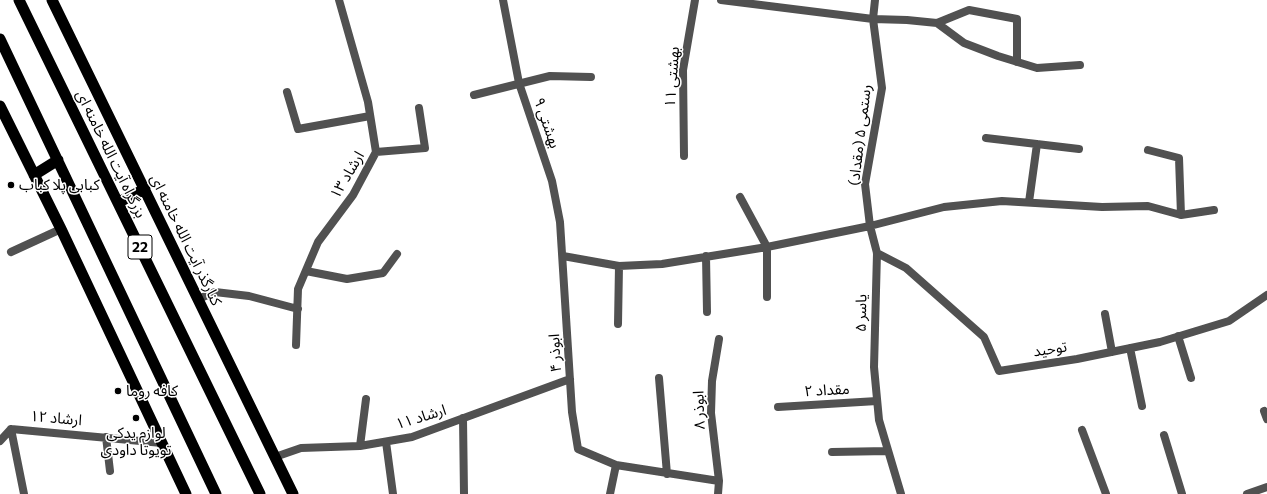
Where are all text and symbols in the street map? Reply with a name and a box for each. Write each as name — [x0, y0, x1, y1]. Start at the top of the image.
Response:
street label: بهشتی ۱۱ — [661, 46, 683, 108]
street label: رستمی ۵ (مقداد) — [845, 83, 875, 187]
street label: بزرگراه آیت الله خامنه ای — [72, 87, 150, 221]
street label: بهشتی ۹ — [530, 95, 564, 151]
street label: ارشاد ۱۳ — [326, 148, 368, 202]
street label: کنارگذر آیت الله خامنه ای — [146, 171, 226, 309]
place label: کبابی پلا کباب — [19, 176, 100, 194]
marker: کبابی پلا کباب — [6, 180, 16, 190]
road number: 22 — [128, 235, 152, 259]
street label: یاسر ۵ — [852, 294, 870, 332]
street label: ابوذر ۴ — [545, 333, 565, 373]
street label: توحید — [1032, 337, 1068, 361]
street label: مقداد ۲ — [804, 380, 850, 400]
place label: کافه روما — [126, 382, 178, 400]
marker: کافه روما — [113, 386, 123, 396]
street label: ابوذر ۸ — [689, 390, 709, 430]
street label: ارشاد ۱۱ — [394, 401, 448, 433]
street label: ارشاد ۱۲ — [29, 407, 83, 429]
marker: لوازم یدکی تویوتا داودی — [131, 413, 141, 423]
place label: لوازم یدکی تویوتا داودی — [101, 424, 171, 459]

